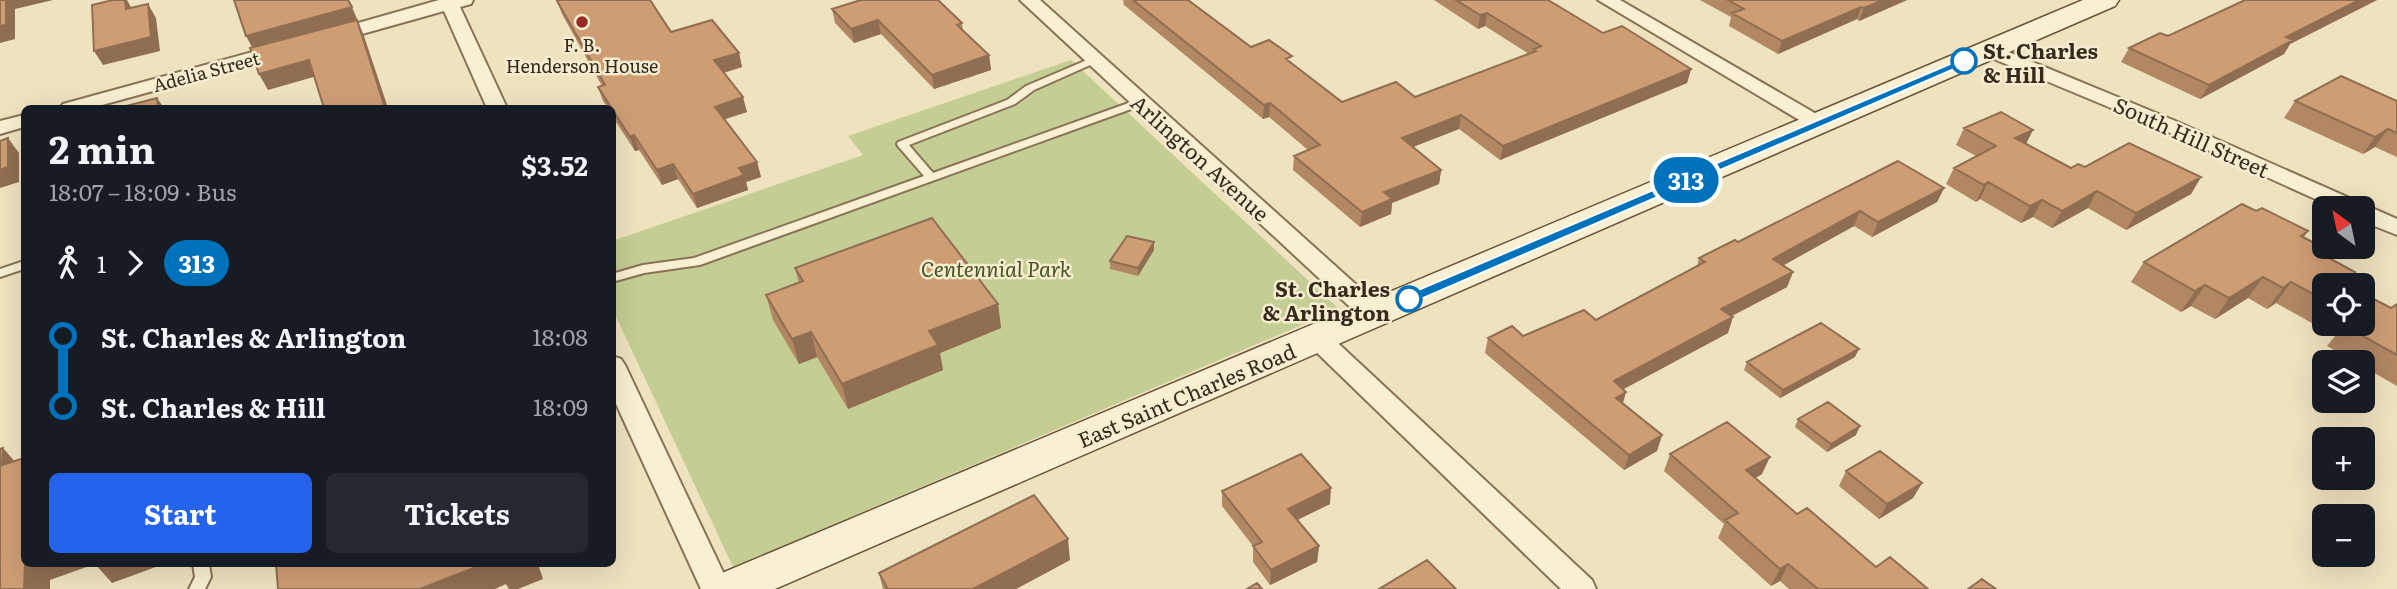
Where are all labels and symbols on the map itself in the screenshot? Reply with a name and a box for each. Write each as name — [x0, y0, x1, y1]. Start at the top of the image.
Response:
marker: F. B. Henderson House — [574, 14, 590, 30]
place label: F. B. Henderson House — [506, 31, 658, 79]
place label: St. Charles & Hill — [1983, 34, 2098, 89]
street label: Adelia Street — [149, 44, 263, 98]
marker: St. Charles & Hill — [1951, 48, 1977, 74]
street label: Arlington Avenue — [1125, 86, 1277, 228]
street label: South Hill Street — [2109, 88, 2275, 184]
line badge: 313 — [1646, 157, 1726, 203]
north arrow — [2312, 196, 2375, 259]
park label: Centennial Park — [921, 252, 1072, 283]
place label: St. Charles & Arlington — [1263, 272, 1390, 327]
marker: St. Charles & Arlington — [1396, 286, 1422, 312]
street label: East Saint Charles Road — [1072, 334, 1300, 454]

